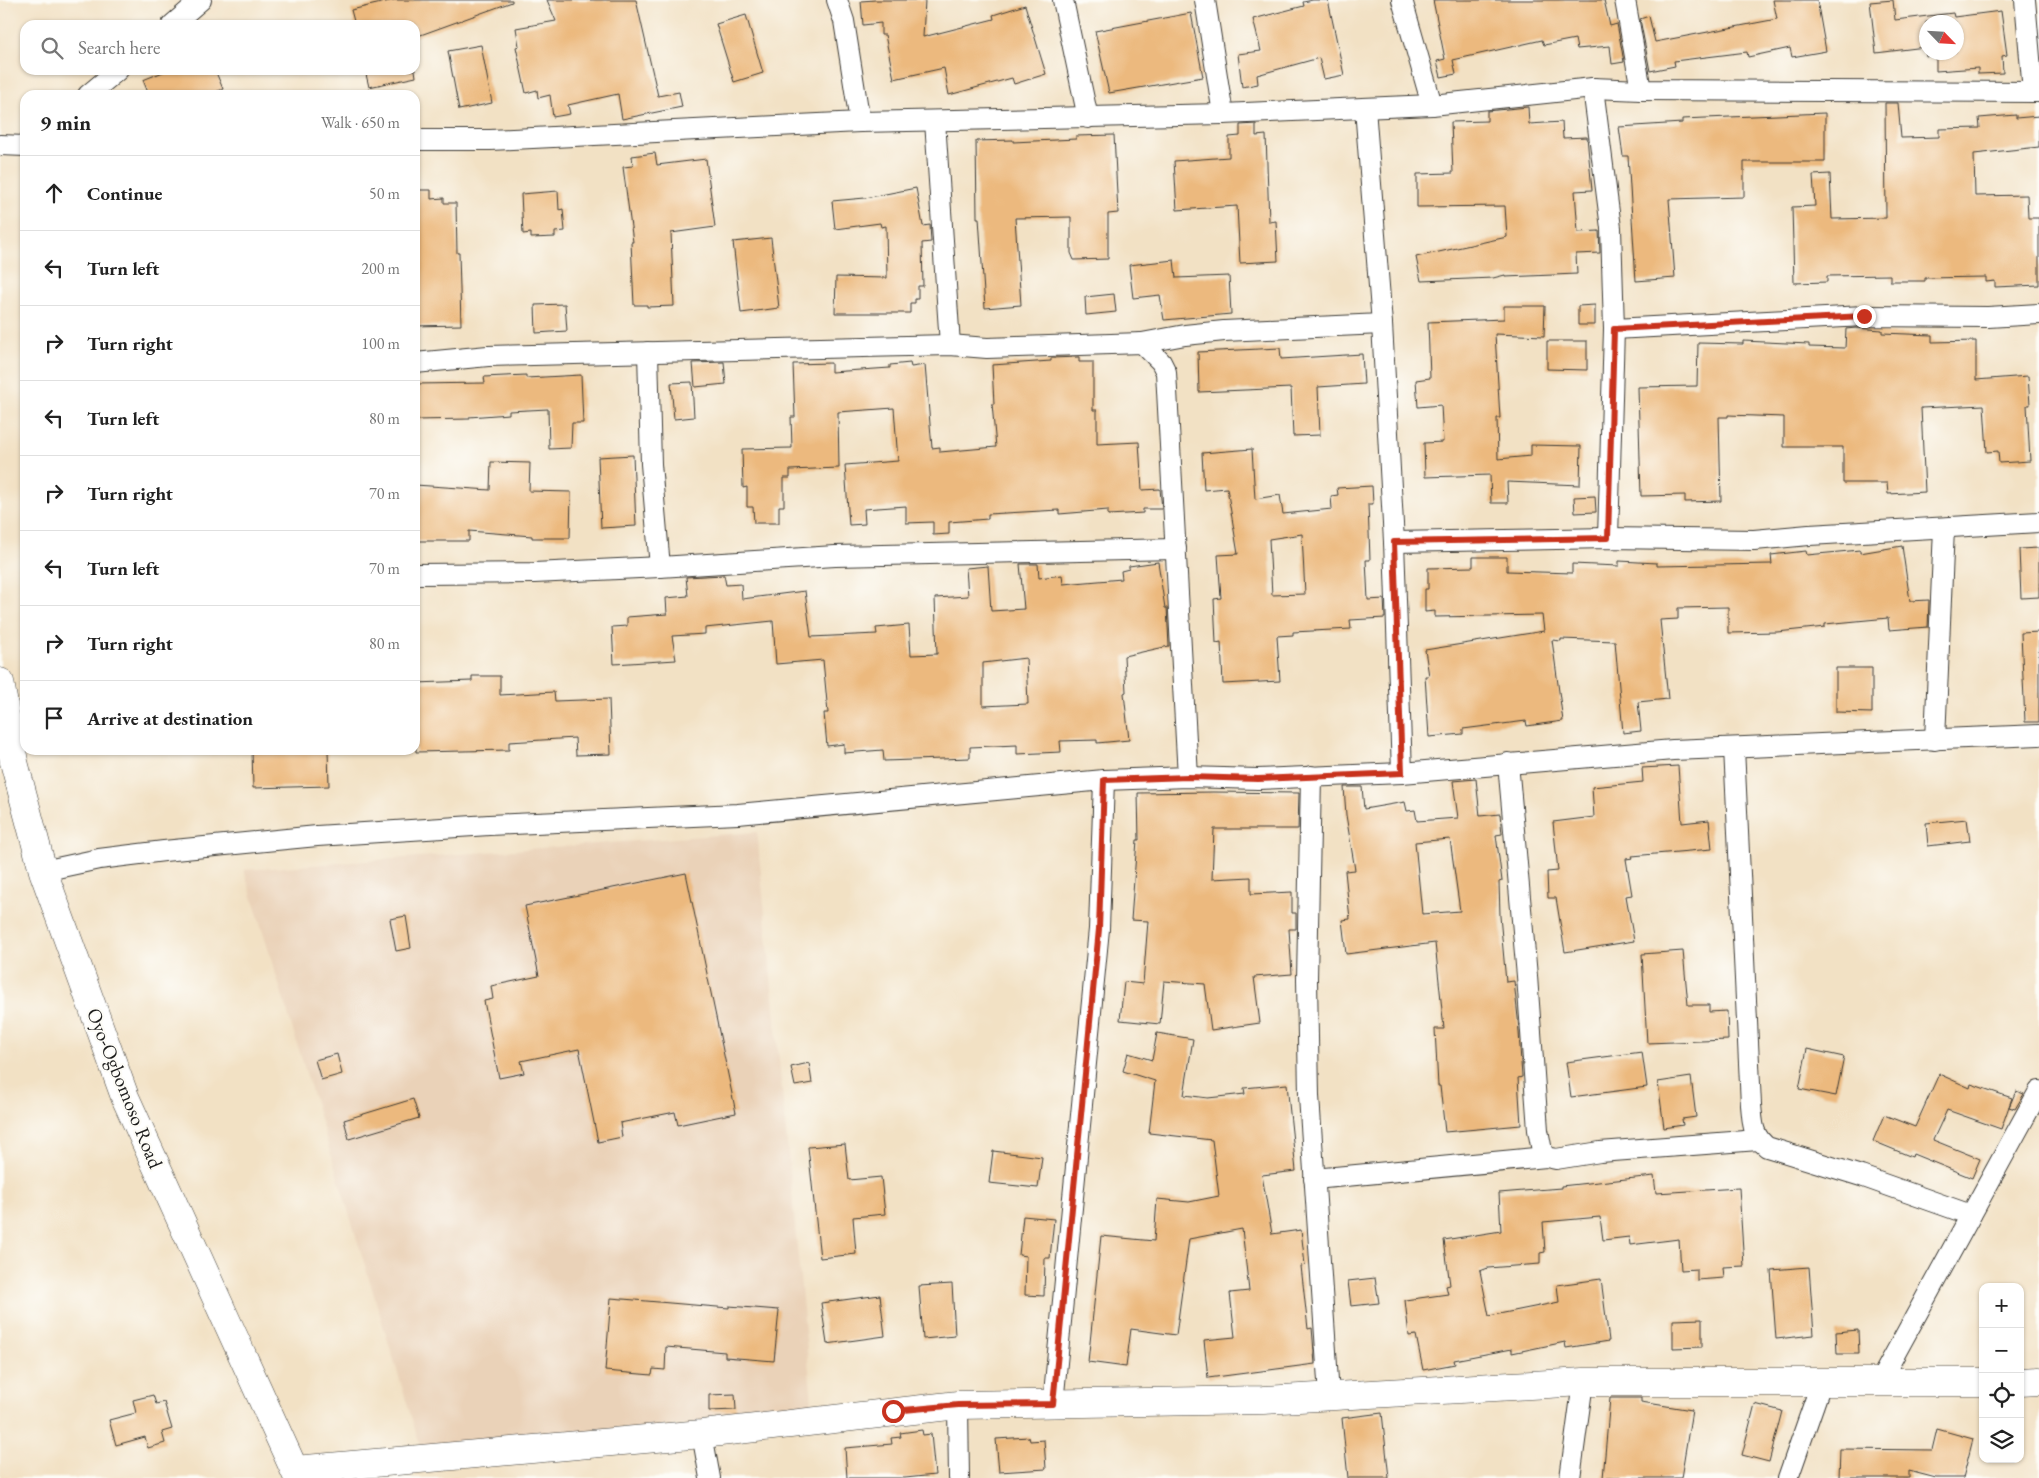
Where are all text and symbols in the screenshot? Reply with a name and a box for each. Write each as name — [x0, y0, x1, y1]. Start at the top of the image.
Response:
north arrow — [1919, 15, 1964, 60]
search box — [20, 20, 420, 75]
icon: search — [38, 34, 66, 62]
text: Search here — [78, 35, 160, 60]
text: 9 min — [40, 109, 91, 136]
text: Walk · 650 m — [321, 112, 400, 133]
icon: ahead — [40, 179, 68, 207]
text: Continue — [87, 181, 162, 206]
text: 50 m — [369, 183, 400, 204]
icon: left — [40, 254, 68, 282]
text: Turn left — [87, 256, 159, 281]
text: 200 m — [361, 258, 400, 279]
route end — [1853, 305, 1876, 328]
icon: right — [40, 329, 68, 357]
text: Turn right — [87, 331, 173, 356]
text: 100 m — [361, 333, 400, 354]
icon: left — [40, 404, 68, 432]
text: Turn left — [87, 406, 159, 431]
text: 80 m — [369, 408, 400, 429]
icon: right — [40, 479, 68, 507]
text: Turn right — [87, 481, 173, 506]
text: 70 m — [369, 483, 400, 504]
icon: left — [40, 554, 68, 582]
text: Turn left — [87, 556, 159, 581]
text: 70 m — [369, 558, 400, 579]
icon: right — [40, 629, 68, 657]
text: Turn right — [87, 631, 173, 656]
text: 80 m — [369, 633, 400, 654]
icon: arrive — [40, 704, 68, 732]
text: Arrive at destination — [87, 706, 253, 731]
street label: Oyo-Ogbomoso Road — [81, 1004, 169, 1173]
map controls — [1979, 1283, 2024, 1463]
button: + — [1979, 1283, 2024, 1328]
button: − — [1979, 1328, 2024, 1373]
button: locate — [1979, 1373, 2024, 1418]
route start — [882, 1400, 905, 1423]
button: layers — [1979, 1418, 2024, 1463]

